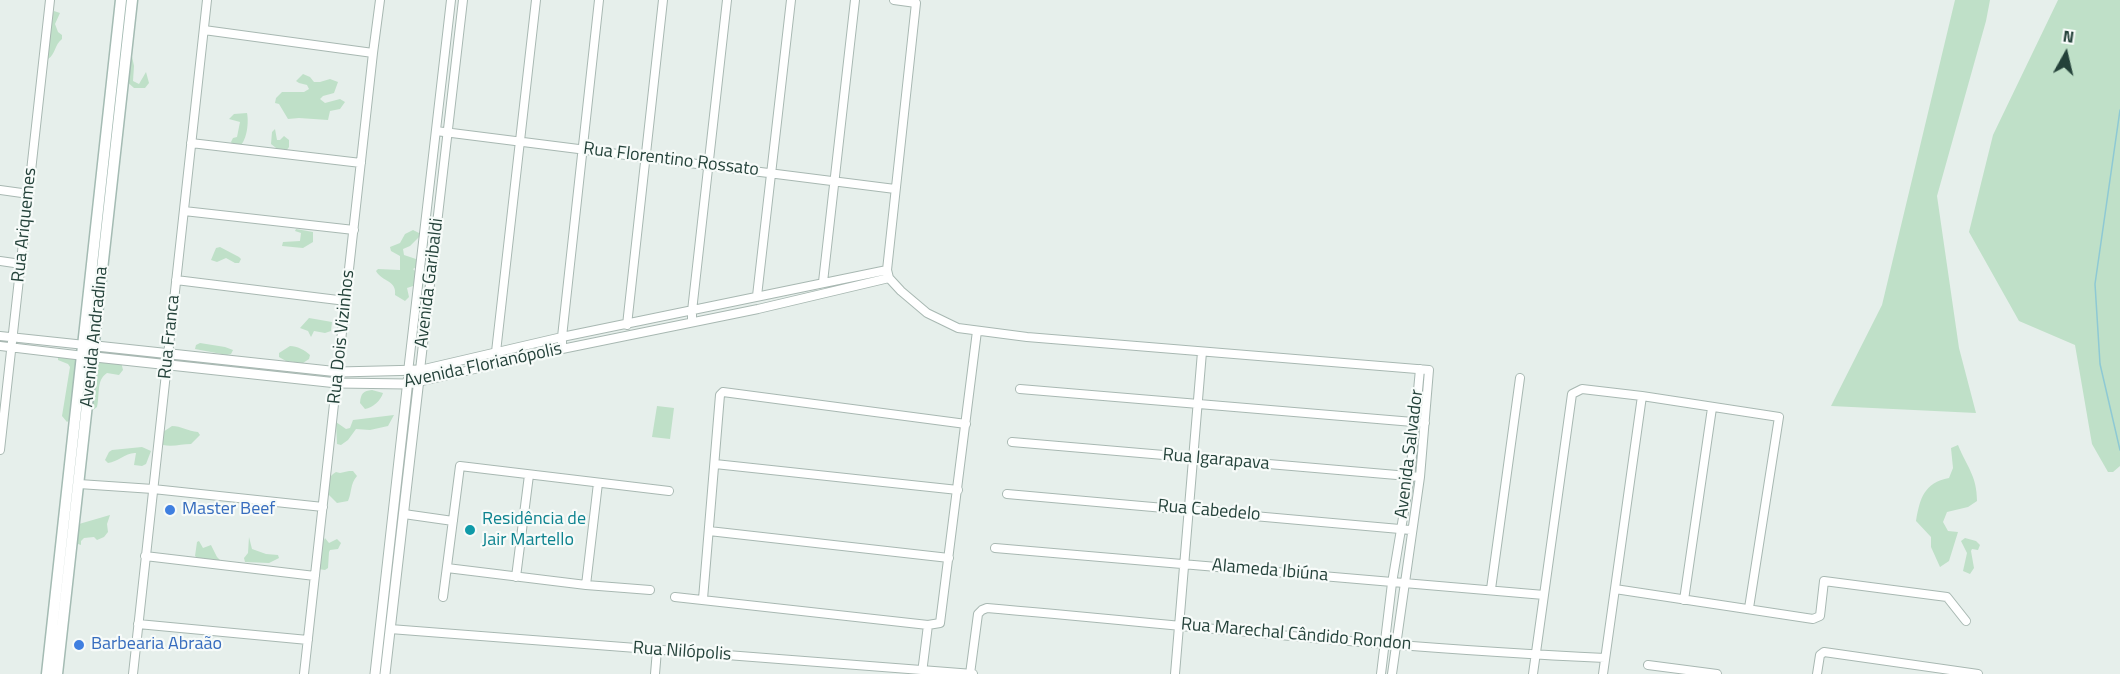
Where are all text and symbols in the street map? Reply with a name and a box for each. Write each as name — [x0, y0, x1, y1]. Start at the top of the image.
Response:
north arrow — [2036, 24, 2096, 84]
text: N — [2061, 24, 2076, 49]
street label: Rua Florentino Rossato — [582, 139, 760, 181]
street label: Rua Ariquemes — [8, 167, 42, 283]
street label: Avenida Garibaldi — [411, 217, 449, 349]
street label: Avenida Andradina — [77, 266, 113, 408]
street label: Rua Dois Vizinhos — [324, 269, 360, 405]
street label: Rua Franca — [155, 294, 185, 380]
street label: Avenida Florianópolis — [402, 339, 564, 393]
street label: Avenida Salvador — [1391, 388, 1429, 520]
street label: Rua Igarapava — [1162, 445, 1270, 475]
street label: Rua Cabedelo — [1157, 496, 1261, 526]
place label: Master Beef — [182, 499, 275, 521]
marker: Master Beef — [163, 503, 177, 517]
place label: Residência de Jair Martello — [482, 509, 586, 552]
marker: Residência de Jair Martello — [463, 523, 477, 537]
street label: Alameda Ibiúna — [1211, 555, 1329, 587]
street label: Rua Marechal Cândido Rondon — [1180, 614, 1412, 656]
place label: Barbearia Abraão — [91, 634, 222, 656]
marker: Barbearia Abraão — [72, 638, 86, 652]
street label: Rua Nilópolis — [632, 638, 732, 666]

